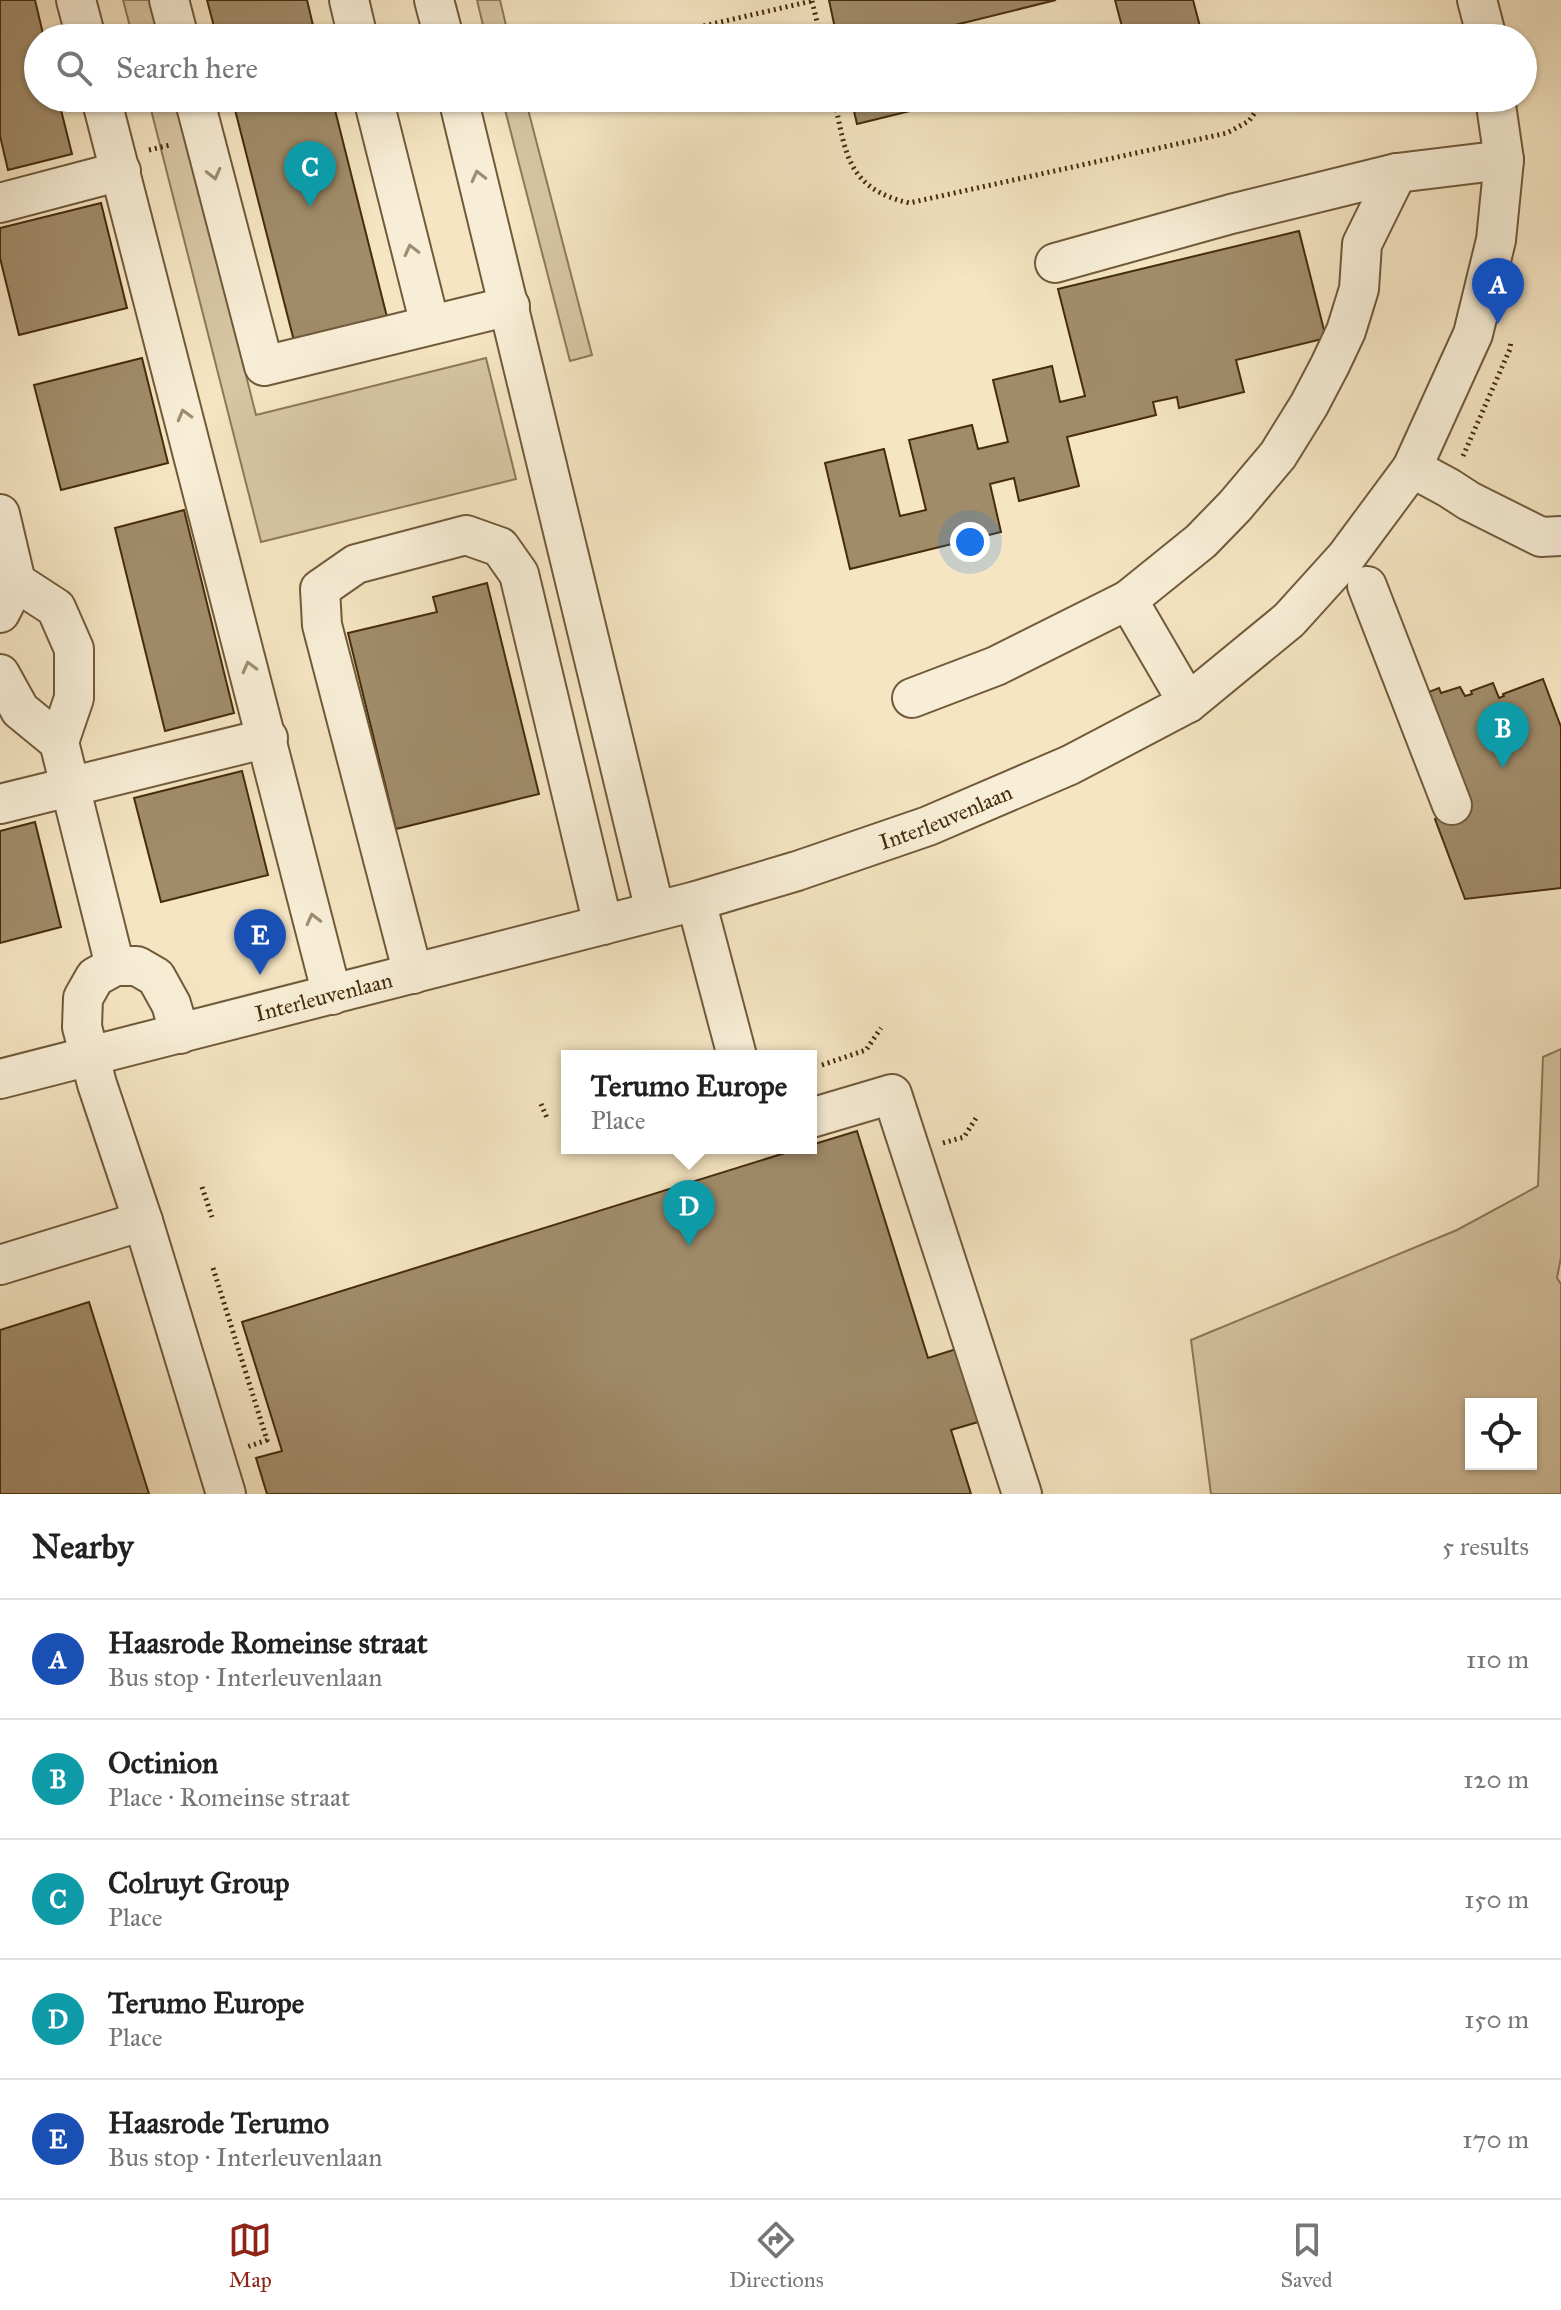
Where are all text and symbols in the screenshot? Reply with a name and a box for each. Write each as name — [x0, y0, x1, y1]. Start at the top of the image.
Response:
search box — [24, 24, 1537, 112]
icon: search — [52, 46, 96, 90]
text: Search here — [116, 50, 258, 86]
pin: C — [284, 141, 336, 207]
one-way arrow — [204, 166, 221, 180]
one-way arrow — [470, 169, 487, 183]
one-way arrow — [404, 243, 421, 257]
pin: A — [1472, 258, 1524, 324]
one-way arrow — [176, 409, 193, 423]
your location — [950, 522, 990, 562]
one-way arrow — [242, 661, 259, 674]
pin: B — [1477, 702, 1529, 768]
street label: Interleuvenlaan — [876, 778, 1016, 856]
pin: E — [234, 909, 286, 975]
one-way arrow — [305, 913, 322, 926]
street label: Interleuvenlaan — [252, 966, 395, 1027]
popup — [561, 1050, 817, 1154]
text: Terumo Europe — [591, 1068, 787, 1104]
text: Place — [591, 1104, 646, 1136]
pin: D — [663, 1180, 715, 1246]
map controls — [1465, 1398, 1537, 1470]
button: locate — [1465, 1398, 1537, 1470]
text: Nearby — [32, 1526, 134, 1567]
text: 5 results — [1442, 1530, 1529, 1562]
text: Haasrode Romeinse straat — [108, 1625, 428, 1661]
text: A — [49, 1643, 67, 1675]
text: 110 m — [1466, 1643, 1529, 1675]
text: Bus stop · Interleuvenlaan — [108, 1661, 382, 1693]
text: Octinion — [108, 1745, 218, 1781]
text: B — [49, 1763, 67, 1795]
text: 120 m — [1463, 1763, 1529, 1795]
text: Place · Romeinse straat — [108, 1781, 350, 1813]
text: Colruyt Group — [108, 1865, 289, 1901]
text: C — [49, 1883, 67, 1915]
text: 150 m — [1464, 1883, 1529, 1915]
text: Place — [108, 1901, 163, 1933]
text: Terumo Europe — [108, 1985, 304, 2021]
text: D — [48, 2003, 68, 2035]
text: 150 m — [1464, 2003, 1529, 2035]
text: Place — [108, 2021, 163, 2053]
text: Haasrode Terumo — [108, 2105, 329, 2141]
text: E — [49, 2123, 67, 2155]
text: 170 m — [1462, 2123, 1529, 2155]
text: Bus stop · Interleuvenlaan — [108, 2141, 382, 2173]
tab: Map — [228, 2218, 272, 2293]
tab: Directions — [729, 2218, 824, 2293]
tab: Saved — [1280, 2218, 1333, 2293]

